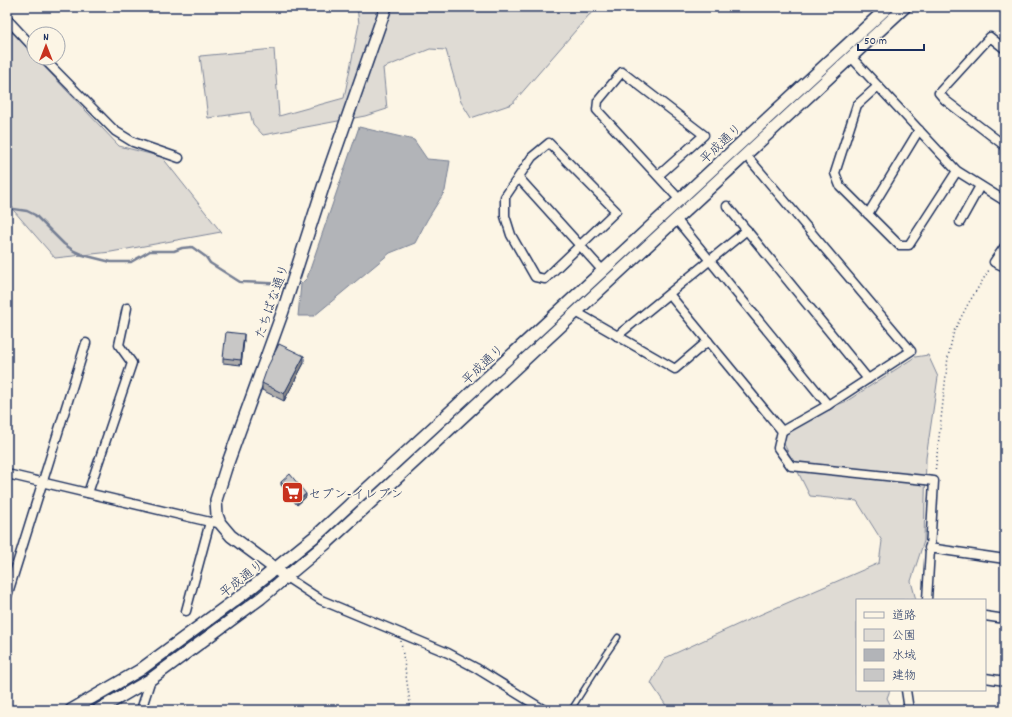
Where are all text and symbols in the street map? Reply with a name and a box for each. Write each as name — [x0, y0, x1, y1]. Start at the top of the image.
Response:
north arrow — [26, 26, 66, 66]
scale bar — [858, 26, 924, 52]
text: N — [43, 30, 49, 46]
text: 50 m — [864, 33, 887, 50]
street label: 平成通り — [696, 120, 747, 170]
street label: たちばな通り — [252, 262, 295, 342]
street label: 平成通り — [458, 341, 509, 391]
supermarket icon: セブン-イレブン — [280, 480, 306, 506]
place label: セブン-イレブン — [308, 486, 403, 505]
street label: 平成通り — [216, 556, 269, 603]
legend — [856, 599, 986, 691]
text: 道路 — [892, 608, 916, 625]
text: 公園 — [892, 628, 916, 645]
text: 水域 — [892, 648, 916, 665]
text: 建物 — [892, 668, 916, 685]

